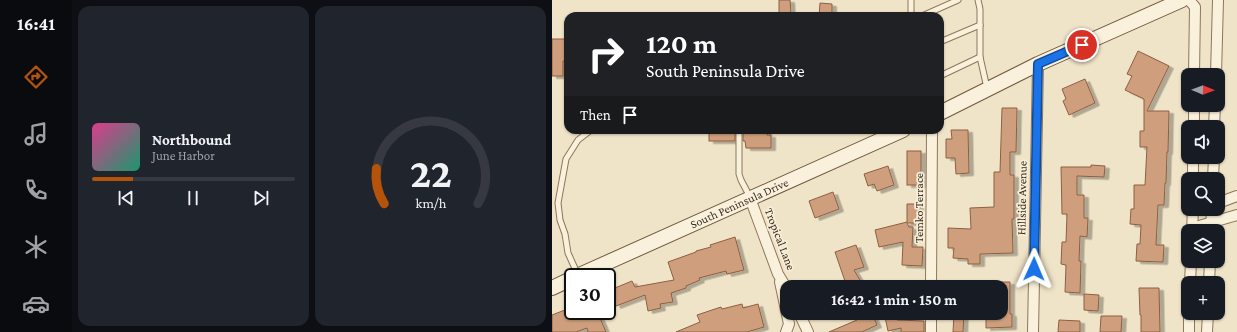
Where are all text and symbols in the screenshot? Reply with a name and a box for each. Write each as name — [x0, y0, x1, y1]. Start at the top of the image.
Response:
text: 16:41 — [17, 14, 55, 34]
icon: right — [580, 28, 632, 80]
text: 120 m — [646, 28, 717, 59]
pin — [1065, 28, 1099, 62]
icon: arrive — [1071, 34, 1093, 56]
text: South Peninsula Drive — [646, 61, 805, 81]
icon: directions — [22, 63, 50, 91]
north arrow — [1181, 68, 1225, 112]
map controls — [1181, 68, 1225, 320]
icon: arrive — [619, 104, 641, 126]
text: Then — [580, 107, 611, 123]
icon: music — [22, 120, 50, 148]
button: sound — [1181, 120, 1225, 164]
text: Northbound — [152, 132, 231, 148]
text: June Harbor — [152, 148, 215, 163]
text: 22 — [410, 150, 451, 196]
street label: Hillside Avenue — [1014, 161, 1030, 235]
button: search — [1181, 172, 1225, 216]
street label: Temko Terrace — [912, 173, 926, 243]
street label: South Peninsula Drive — [688, 175, 790, 231]
icon: phone — [22, 176, 50, 204]
icon: previous — [115, 187, 137, 209]
icon: pause — [182, 187, 204, 209]
icon: next — [250, 187, 272, 209]
text: km/h — [415, 195, 446, 211]
street label: Tropical Lane — [762, 206, 798, 272]
button: layers — [1181, 224, 1225, 268]
icon: climate — [22, 233, 50, 261]
position arrow — [1013, 248, 1055, 290]
speed limit sign: 30 — [564, 268, 616, 320]
button: + — [1181, 276, 1225, 320]
icon: car — [22, 290, 50, 318]
text: 16:42 · 1 min · 150 m — [831, 292, 957, 308]

